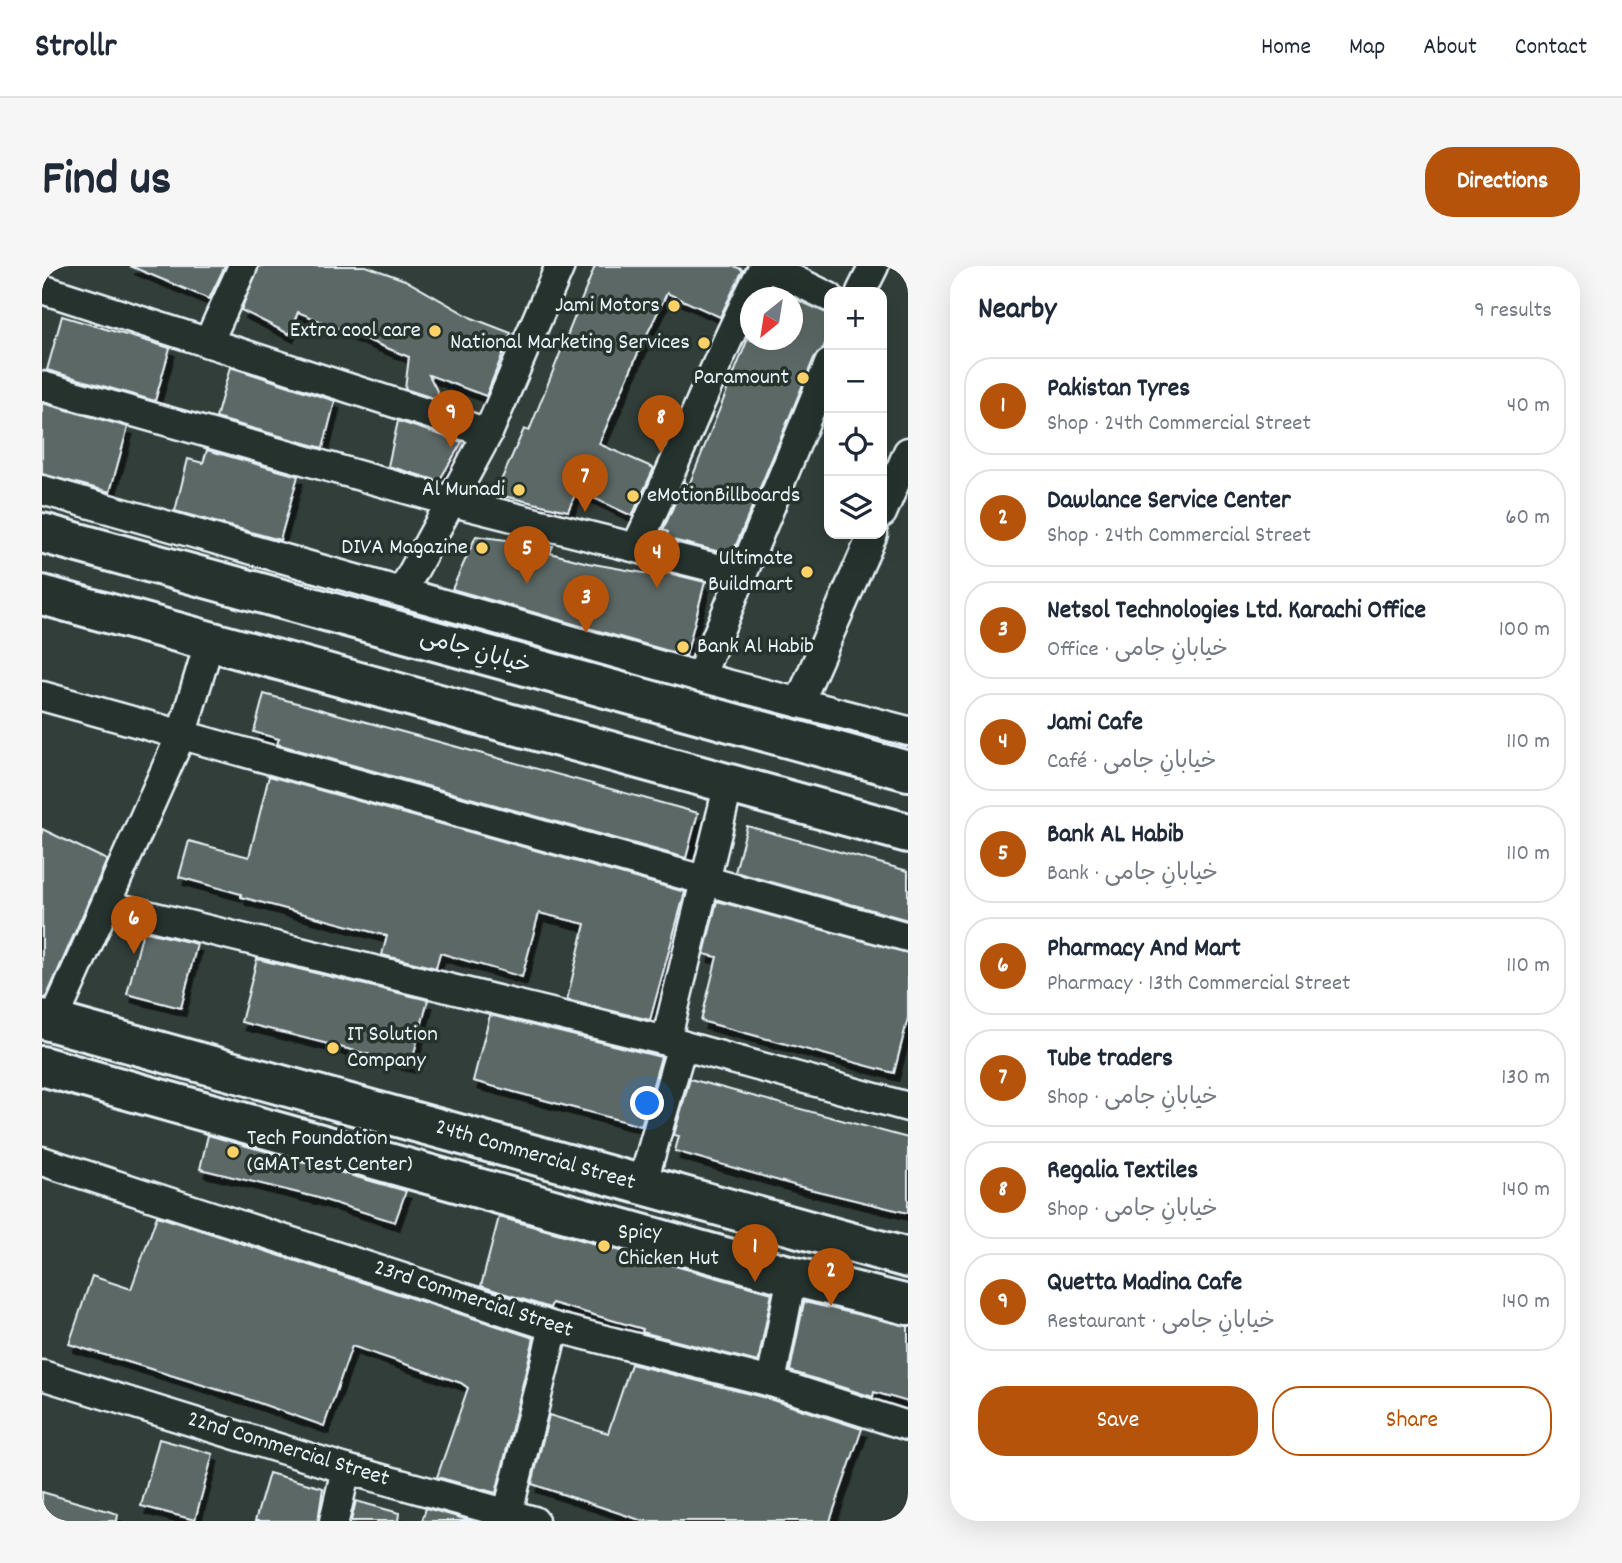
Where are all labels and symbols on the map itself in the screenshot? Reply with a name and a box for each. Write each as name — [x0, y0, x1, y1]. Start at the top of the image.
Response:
north arrow — [740, 287, 803, 350]
place label: Jami Motors — [555, 290, 660, 323]
marker: Jami Motors — [666, 298, 682, 314]
place label: Extra cool care — [290, 315, 421, 348]
marker: Extra cool care — [427, 323, 443, 339]
place label: National Marketing Services — [450, 327, 690, 360]
marker: National Marketing Services — [696, 335, 712, 351]
place label: Paramount — [693, 362, 789, 395]
marker: Paramount — [795, 370, 811, 386]
pin: 9 — [428, 390, 474, 448]
pin: 8 — [638, 395, 684, 453]
pin: 7 — [562, 454, 608, 512]
place label: Al Munadi — [422, 474, 505, 507]
place label: eMotionBillboards — [647, 480, 800, 513]
marker: Al Munadi — [511, 482, 527, 498]
marker: eMotionBillboards — [625, 488, 641, 504]
pin: 5 — [504, 526, 550, 584]
pin: 4 — [634, 530, 680, 588]
place label: DIVA Magazine — [341, 532, 468, 565]
marker: DIVA Magazine — [474, 540, 490, 556]
place label: Ultimate Buildmart — [708, 543, 793, 602]
marker: Ultimate Buildmart — [799, 564, 815, 580]
pin: 3 — [563, 575, 609, 633]
street label: خیابانِ جامی — [416, 621, 534, 685]
place label: Bank Al Habib — [697, 631, 814, 664]
marker: Bank Al Habib — [675, 639, 691, 655]
pin: 6 — [111, 896, 157, 954]
place label: IT Solution Company — [347, 1019, 438, 1078]
marker: IT Solution Company — [325, 1040, 341, 1056]
your location — [630, 1086, 664, 1120]
street label: 24th Commercial Street — [431, 1112, 639, 1200]
place label: Tech Foundation (GMAT Test Center) — [247, 1123, 413, 1182]
marker: Tech Foundation (GMAT Test Center) — [225, 1144, 241, 1160]
place label: Spicy Chicken Hut — [618, 1217, 719, 1276]
pin: 1 — [732, 1224, 778, 1282]
marker: Spicy Chicken Hut — [596, 1238, 612, 1254]
pin: 2 — [808, 1248, 854, 1306]
street label: 23rd Commercial Street — [369, 1252, 577, 1348]
street label: 22nd Commercial Street — [183, 1404, 393, 1496]

